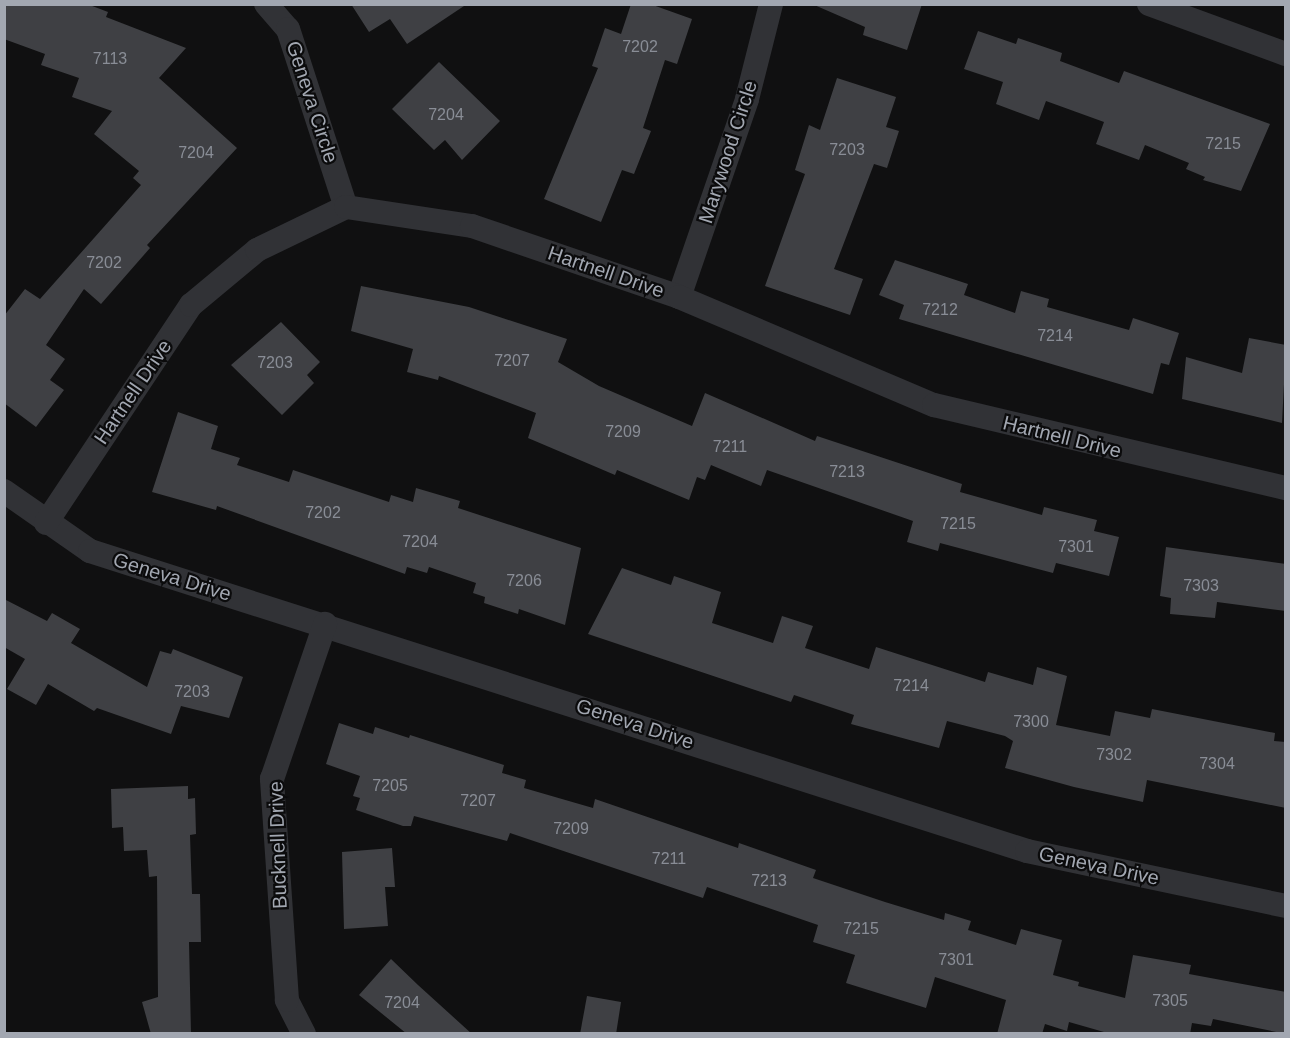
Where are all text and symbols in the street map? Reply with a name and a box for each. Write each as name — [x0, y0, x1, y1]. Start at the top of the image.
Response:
house number: 7202 — [622, 37, 658, 57]
street label: Geneva Circle — [281, 38, 343, 166]
house number: 7113 — [93, 49, 127, 69]
street label: Marywood Circle — [694, 77, 762, 227]
house number: 7204 — [428, 105, 464, 125]
house number: 7215 — [1205, 134, 1241, 154]
house number: 7203 — [829, 140, 865, 160]
house number: 7204 — [178, 143, 214, 163]
street label: Hartnell Drive — [545, 241, 667, 303]
house number: 7202 — [86, 253, 122, 273]
house number: 7212 — [922, 300, 958, 320]
house number: 7214 — [1037, 326, 1073, 346]
street label: Hartnell Drive — [89, 335, 177, 449]
house number: 7207 — [494, 351, 530, 371]
house number: 7203 — [257, 353, 293, 373]
street label: Hartnell Drive — [1000, 411, 1124, 463]
house number: 7209 — [605, 422, 641, 442]
house number: 7211 — [713, 437, 747, 457]
house number: 7213 — [829, 462, 865, 482]
house number: 7202 — [305, 503, 341, 523]
house number: 7215 — [940, 514, 976, 534]
house number: 7204 — [402, 532, 438, 552]
house number: 7301 — [1058, 537, 1094, 557]
street label: Geneva Drive — [110, 548, 234, 606]
house number: 7206 — [506, 571, 542, 591]
house number: 7303 — [1183, 576, 1219, 596]
house number: 7214 — [893, 676, 929, 696]
house number: 7203 — [174, 682, 210, 702]
street label: Geneva Drive — [573, 694, 697, 754]
house number: 7300 — [1013, 712, 1049, 732]
house number: 7302 — [1096, 745, 1132, 765]
house number: 7304 — [1199, 754, 1235, 774]
house number: 7205 — [372, 776, 408, 796]
street label: Bucknell Drive — [264, 781, 292, 909]
house number: 7207 — [460, 791, 496, 811]
house number: 7209 — [553, 819, 589, 839]
street label: Geneva Drive — [1037, 842, 1161, 890]
house number: 7211 — [652, 849, 686, 869]
house number: 7213 — [751, 871, 787, 891]
house number: 7215 — [843, 919, 879, 939]
house number: 7301 — [938, 950, 974, 970]
house number: 7305 — [1152, 991, 1188, 1011]
house number: 7204 — [384, 993, 420, 1013]

